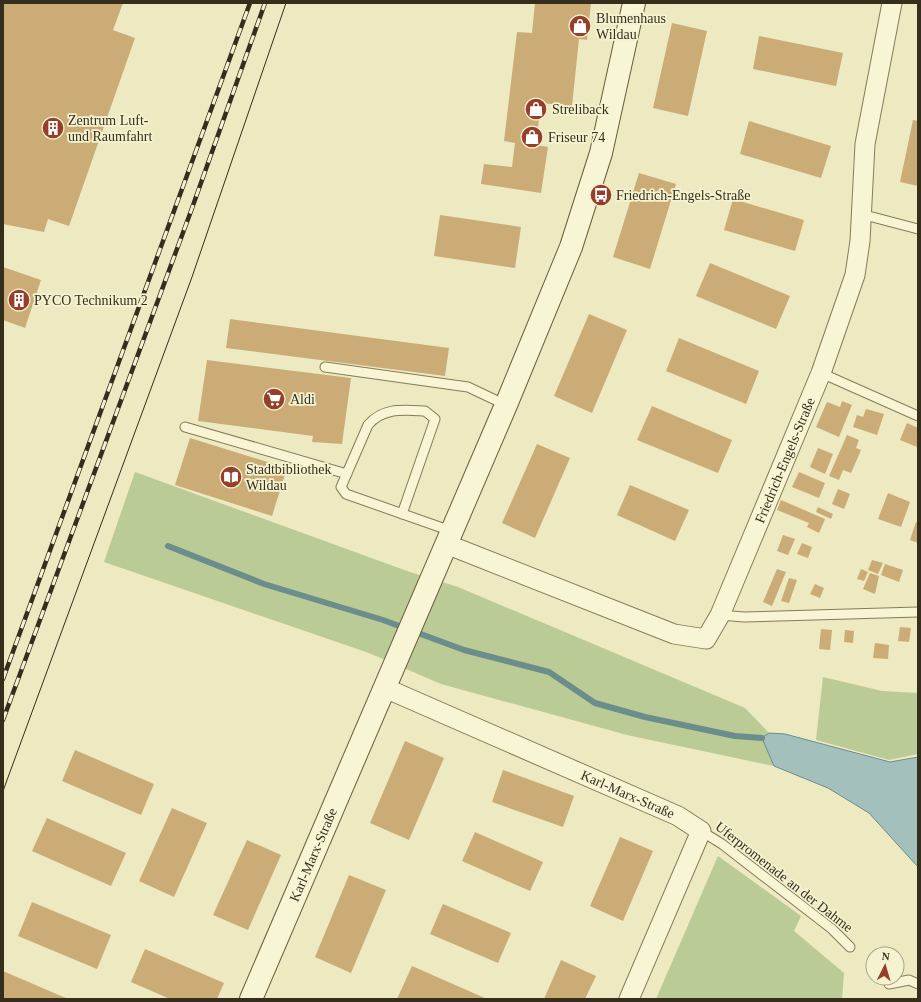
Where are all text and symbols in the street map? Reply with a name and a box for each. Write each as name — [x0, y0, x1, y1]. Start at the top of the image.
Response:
place label: Blumenhaus Wildau — [596, 11, 666, 42]
shop icon: Blumenhaus Wildau — [567, 13, 593, 39]
shop icon: Streliback — [523, 96, 549, 122]
place label: Streliback — [552, 102, 609, 117]
place label: Zentrum Luft- und Raumfahrt — [68, 113, 152, 144]
building icon: Zentrum Luft- und Raumfahrt — [40, 115, 66, 141]
shop icon: Friseur 74 — [519, 124, 545, 150]
place label: Friseur 74 — [548, 130, 605, 145]
bus stop icon: Friedrich-Engels-Straße — [588, 182, 614, 208]
place label: Friedrich-Engels-Straße — [616, 188, 751, 203]
building icon: PYCO Technikum 2 — [6, 287, 32, 313]
place label: PYCO Technikum 2 — [34, 293, 148, 308]
supermarket icon: Aldi — [261, 386, 287, 412]
place label: Aldi — [290, 392, 315, 407]
street label: Friedrich-Engels-Straße — [752, 395, 817, 525]
place label: Stadtbibliothek Wildau — [246, 462, 332, 493]
library icon: Stadtbibliothek Wildau — [218, 464, 244, 490]
street label: Karl-Marx-Straße — [579, 767, 677, 821]
street label: Karl-Marx-Straße — [286, 806, 340, 904]
street label: Uferpromenade an der Dahme — [712, 819, 856, 935]
north arrow — [865, 946, 905, 986]
text: N — [881, 950, 890, 962]

